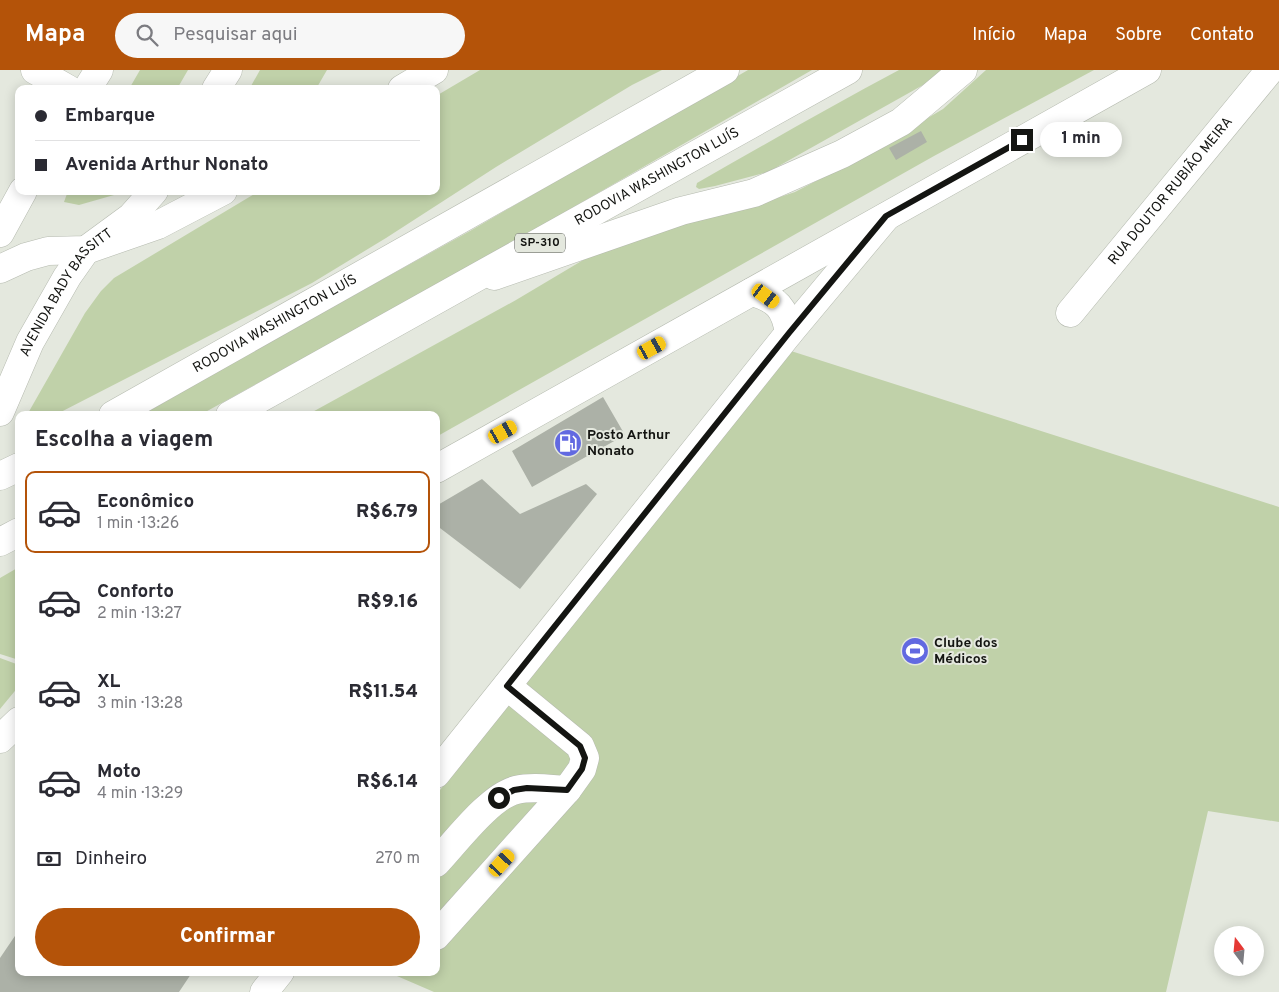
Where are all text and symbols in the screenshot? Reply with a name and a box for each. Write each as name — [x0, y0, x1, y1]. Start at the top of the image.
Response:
search box — [115, 13, 465, 58]
text: Mapa — [25, 20, 85, 50]
icon: search — [133, 21, 161, 49]
text: Pesquisar aqui — [173, 23, 298, 47]
text: Início — [972, 24, 1016, 47]
text: Mapa — [1044, 24, 1087, 47]
text: Sobre — [1115, 24, 1162, 47]
text: Contato — [1190, 24, 1254, 47]
text: Embarque — [65, 104, 155, 128]
street label: RUA DOUTOR RUBIÃO MEIRA — [1105, 114, 1236, 268]
callout: 1 min — [1040, 122, 1122, 158]
street label: RODOVIA WASHINGTON LUÍS — [572, 124, 742, 229]
route end — [1011, 129, 1033, 151]
text: 1 min — [1061, 129, 1101, 149]
text: Avenida Arthur Nonato — [65, 153, 269, 177]
street label: AVENIDA BADY BASSITT — [16, 225, 116, 359]
road number: SP-310 — [515, 234, 565, 252]
street label: RODOVIA WASHINGTON LUÍS — [190, 271, 360, 377]
car — [749, 281, 782, 311]
car — [635, 334, 668, 362]
car — [486, 418, 519, 446]
text: Escolha a viagem — [35, 427, 213, 454]
place label: Posto Arthur Nonato — [587, 427, 670, 460]
fuel station icon: Posto Arthur Nonato — [553, 428, 583, 458]
icon: car — [37, 490, 82, 535]
text: Econômico — [97, 490, 194, 514]
text: R$6.79 — [356, 500, 418, 524]
text: 1 min · 13:26 — [97, 514, 179, 534]
icon: car — [37, 580, 82, 625]
text: Conforto — [97, 580, 174, 604]
text: R$9.16 — [357, 590, 418, 614]
text: 2 min · 13:27 — [97, 604, 182, 624]
place label: Clube dos Médicos — [934, 635, 998, 668]
sports icon: Clube dos Médicos — [900, 636, 930, 666]
icon: car — [37, 670, 82, 715]
text: XL — [97, 670, 120, 694]
text: R$11.54 — [348, 680, 418, 704]
text: 3 min · 13:28 — [97, 694, 183, 714]
icon: car — [37, 760, 82, 805]
text: Moto — [97, 760, 141, 784]
text: R$6.14 — [356, 770, 418, 794]
text: 4 min · 13:29 — [97, 784, 183, 804]
route start — [488, 787, 510, 809]
icon: cash — [35, 845, 63, 873]
text: Dinheiro — [75, 847, 147, 871]
car — [486, 847, 517, 879]
text: 270 m — [375, 849, 420, 869]
button: Confirmar — [35, 908, 420, 966]
north arrow — [1214, 926, 1264, 976]
map controls — [1214, 926, 1264, 976]

